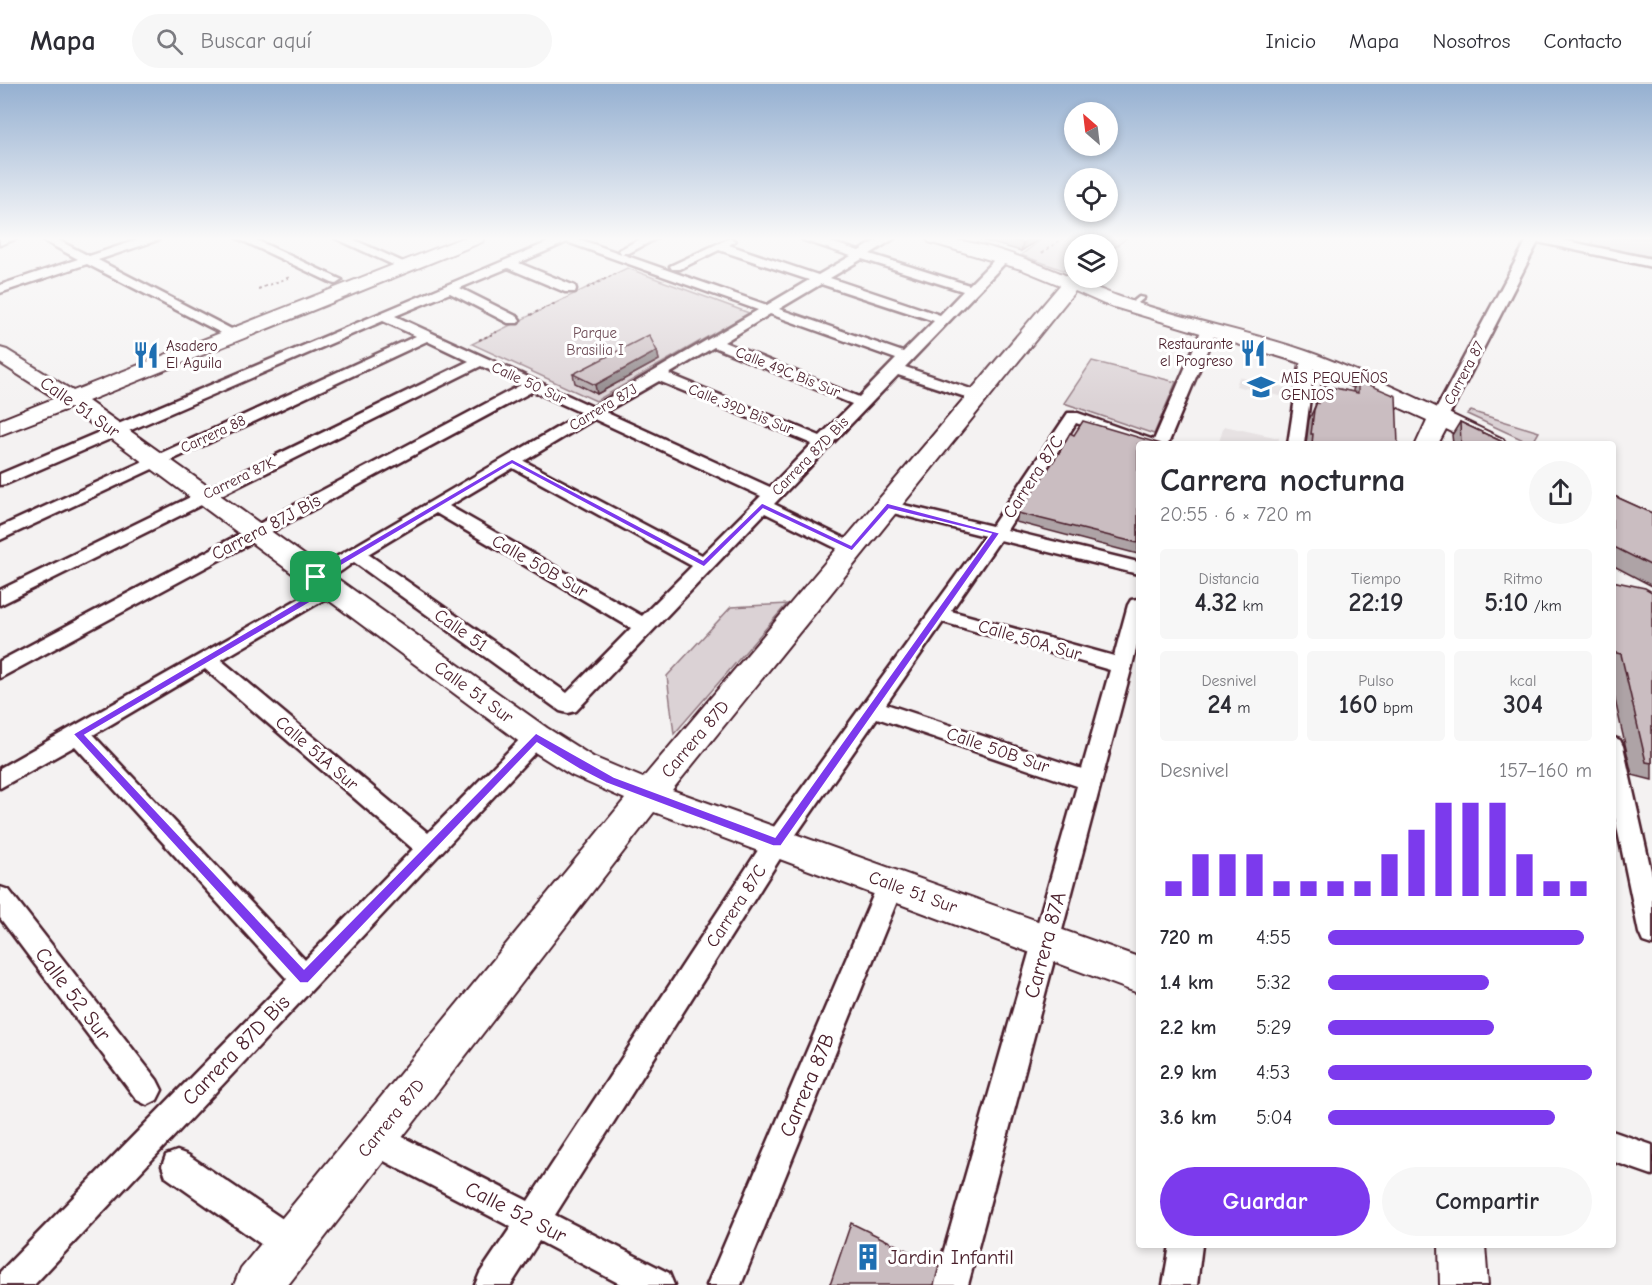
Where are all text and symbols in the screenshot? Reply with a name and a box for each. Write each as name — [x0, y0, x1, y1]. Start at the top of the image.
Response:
search box — [132, 14, 552, 68]
text: Mapa — [30, 25, 96, 57]
icon: search — [153, 25, 186, 58]
text: Buscar aquí — [201, 28, 312, 54]
text: Inicio — [1265, 29, 1316, 53]
text: Mapa — [1349, 29, 1399, 53]
text: Nosotros — [1432, 29, 1511, 53]
text: Contacto — [1544, 29, 1622, 53]
north arrow — [1064, 102, 1118, 156]
map controls — [1064, 102, 1118, 288]
button: locate — [1064, 168, 1118, 222]
button: layers — [1064, 234, 1118, 288]
park label: Parque Brasilia I — [566, 324, 624, 359]
place label: Restaurante el Progreso — [1158, 335, 1233, 370]
place label: Asadero El Aguila — [166, 337, 222, 372]
restaurant icon: Restaurante el Progreso — [1238, 338, 1268, 368]
street label: Carrera 87 — [1440, 338, 1488, 408]
restaurant icon: Asadero El Aguila — [131, 340, 161, 370]
street label: Calle 49C Bis Sur — [733, 343, 843, 401]
street label: Calle 50 Sur — [489, 358, 569, 408]
place label: MIS PEQUEÑOS GENIOS — [1281, 369, 1388, 404]
street label: Calle 51 Sur — [36, 372, 124, 443]
school or university icon: MIS PEQUEÑOS GENIOS — [1246, 372, 1276, 402]
street label: Carrera 87J — [566, 380, 640, 434]
street label: Calle 39D Bis Sur — [686, 380, 796, 438]
street label: Carrera 88 — [177, 411, 249, 457]
street label: Carrera 87D Bis — [768, 413, 852, 499]
street label: Carrera 87C — [999, 432, 1068, 523]
street label: Carrera 87K — [200, 453, 278, 503]
text: Carrera nocturna — [1160, 461, 1406, 499]
button: share — [1529, 461, 1592, 524]
street label: Carrera 87J Bis — [208, 490, 324, 565]
text: 20:55 · 6 × 720 m — [1160, 503, 1312, 526]
street label: Calle 50B Sur — [488, 530, 592, 603]
pin — [290, 551, 341, 602]
icon: arrive — [299, 560, 332, 593]
text: Distancia — [1198, 570, 1260, 588]
text: Tiempo — [1351, 570, 1401, 588]
text: Ritmo — [1503, 570, 1543, 588]
text: 4.32 — [1195, 588, 1237, 618]
text: 22:19 — [1348, 588, 1404, 618]
text: 5:10 — [1484, 588, 1528, 618]
text: km — [1237, 597, 1264, 615]
text: /km — [1528, 597, 1562, 615]
street label: Calle 51 — [430, 605, 491, 656]
street label: Calle 50A Sur — [976, 616, 1085, 666]
street label: Calle 51 Sur — [430, 657, 518, 729]
text: Desnivel — [1201, 672, 1257, 690]
text: Pulso — [1358, 672, 1394, 690]
text: kcal — [1510, 672, 1536, 690]
text: 24 — [1208, 690, 1232, 720]
text: 160 — [1339, 690, 1378, 720]
text: 304 — [1503, 690, 1543, 720]
street label: Carrera 87D — [657, 696, 734, 782]
text: m — [1232, 699, 1250, 717]
text: bpm — [1378, 699, 1413, 717]
street label: Calle 51A Sur — [271, 712, 363, 796]
street label: Calle 50B Sur — [944, 723, 1053, 778]
text: Desnivel — [1160, 759, 1229, 782]
text: 157–160 m — [1499, 759, 1592, 782]
street label: Carrera 87C — [702, 861, 771, 952]
street label: Calle 51 Sur — [866, 867, 961, 918]
street label: Carrera 87A — [1019, 889, 1071, 1001]
text: 720 m — [1160, 926, 1213, 949]
text: 4:55 — [1256, 926, 1291, 949]
street label: Calle 52 Sur — [30, 943, 116, 1046]
text: 1.4 km — [1160, 971, 1214, 994]
text: 5:32 — [1256, 971, 1291, 994]
street label: Carrera 87D Bis — [177, 990, 295, 1110]
text: 2.2 km — [1160, 1016, 1216, 1039]
text: 5:29 — [1256, 1016, 1292, 1039]
street label: Carrera 87B — [774, 1030, 840, 1140]
text: 2.9 km — [1160, 1061, 1217, 1084]
text: 4:53 — [1256, 1061, 1290, 1084]
street label: Carrera 87D — [353, 1075, 429, 1162]
text: 3.6 km — [1160, 1106, 1217, 1129]
text: 5:04 — [1256, 1106, 1292, 1129]
button: Guardar — [1160, 1167, 1370, 1236]
button: Compartir — [1382, 1167, 1592, 1236]
street label: Calle 52 Sur — [461, 1176, 571, 1248]
building icon: Jardin Infantil — [853, 1242, 883, 1272]
place label: Jardin Infantil — [888, 1245, 1014, 1269]

